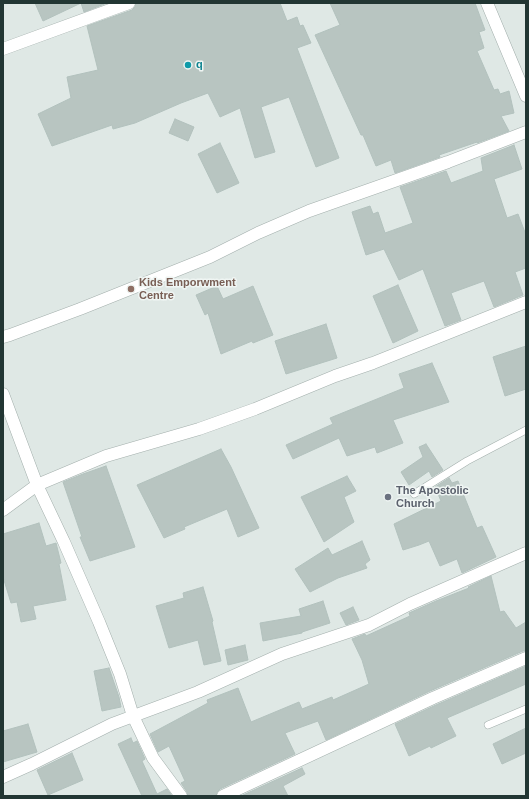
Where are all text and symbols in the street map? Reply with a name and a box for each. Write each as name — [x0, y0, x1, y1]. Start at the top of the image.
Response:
place label: q — [196, 58, 203, 72]
marker: q — [183, 60, 193, 70]
place label: Kids Emporwment Centre — [139, 276, 236, 302]
marker: Kids Emporwment Centre — [126, 284, 136, 294]
place label: The Apostolic Church — [396, 484, 469, 510]
marker: The Apostolic Church — [383, 492, 393, 502]

